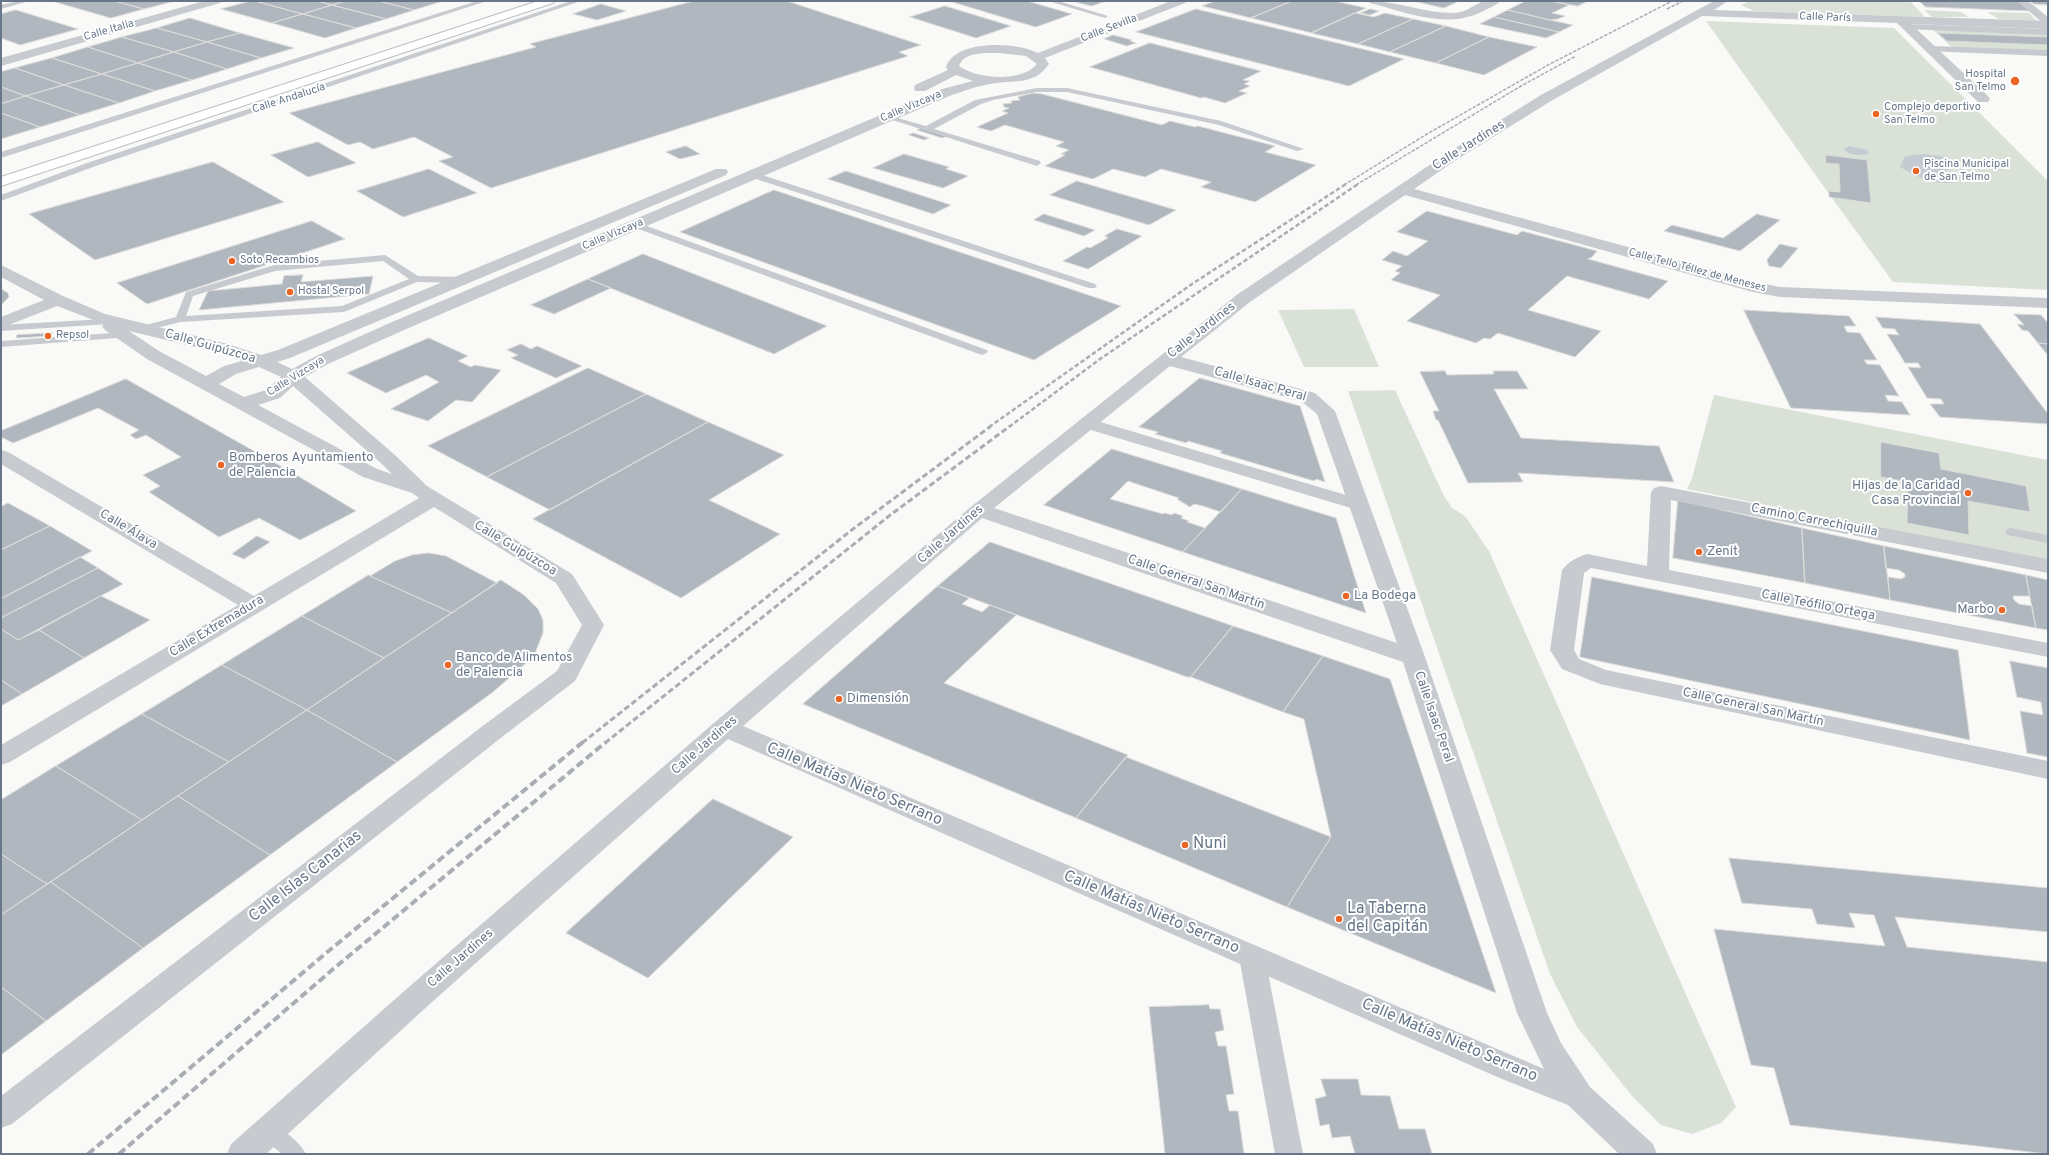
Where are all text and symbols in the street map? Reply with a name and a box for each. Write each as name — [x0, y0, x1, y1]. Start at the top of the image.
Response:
street label: Calle París — [1799, 10, 1851, 26]
street label: Calle Sevilla — [1079, 12, 1139, 46]
street label: Calle Italia — [82, 18, 136, 44]
place label: Hospital San Telmo — [1955, 68, 2006, 94]
marker: Hospital San Telmo — [2009, 75, 2021, 87]
street label: Calle Andalucía — [251, 81, 327, 117]
street label: Calle Vizcaya — [878, 88, 944, 126]
place label: Complejo deportivo San Telmo — [1884, 101, 1981, 127]
marker: Complejo deportivo San Telmo — [1871, 109, 1881, 119]
street label: Calle Jardines — [1430, 118, 1508, 174]
place label: Piscina Municipal de San Telmo — [1924, 158, 2009, 184]
marker: Piscina Municipal de San Telmo — [1911, 166, 1921, 176]
street label: Calle Vizcaya — [580, 216, 646, 254]
street label: Calle Tello Téllez de Meneses — [1627, 246, 1767, 296]
place label: Soto Recambios — [240, 254, 319, 268]
marker: Soto Recambios — [227, 256, 237, 266]
place label: Hostal Serpol — [298, 285, 364, 299]
marker: Hostal Serpol — [285, 287, 295, 297]
street label: Calle Jardines — [1165, 300, 1239, 362]
street label: Calle Guipúzcoa — [163, 327, 257, 367]
place label: Repsol — [56, 329, 89, 343]
marker: Repsol — [43, 331, 53, 341]
street label: Calle Vizcaya — [265, 354, 327, 400]
street label: Calle Isaac Peral — [1212, 364, 1308, 406]
place label: Bomberos Ayuntamiento de Palencia — [229, 450, 373, 481]
marker: Bomberos Ayuntamiento de Palencia — [216, 460, 226, 470]
place label: Hijas de la Caridad Casa Provincial — [1852, 478, 1960, 509]
marker: Hijas de la Caridad Casa Provincial — [1963, 488, 1973, 498]
street label: Camino Carrechiquilla — [1749, 501, 1879, 541]
street label: Calle Jardines — [915, 502, 987, 568]
street label: Calle Álava — [96, 507, 160, 553]
street label: Calle Guipúzcoa — [471, 518, 559, 580]
place label: Zenit — [1707, 544, 1738, 560]
marker: Zenit — [1694, 547, 1704, 557]
street label: Calle General San Martín — [1125, 552, 1267, 614]
street label: Calle Teófilo Ortega — [1760, 587, 1876, 625]
place label: La Bodega — [1354, 588, 1416, 604]
marker: La Bodega — [1341, 591, 1351, 601]
street label: Calle Extremadura — [167, 593, 267, 661]
place label: Marbo — [1957, 602, 1994, 618]
marker: Marbo — [1997, 605, 2007, 615]
place label: Banco de Alimentos de Palencia — [456, 650, 572, 681]
marker: Banco de Alimentos de Palencia — [443, 660, 453, 670]
street label: Calle Isaac Peral — [1410, 669, 1456, 765]
street label: Calle General San Martín — [1681, 685, 1825, 731]
place label: Dimensión — [847, 691, 909, 707]
marker: Dimensión — [834, 694, 844, 704]
street label: Calle Jardines — [669, 713, 741, 779]
street label: Calle Matías Nieto Serrano — [763, 739, 945, 831]
street label: Calle Islas Canarias — [246, 827, 366, 927]
place label: Nuni — [1193, 835, 1227, 855]
marker: Nuni — [1180, 840, 1190, 850]
street label: Calle Matías Nieto Serrano — [1060, 867, 1242, 959]
place label: La Taberna del Capitán — [1347, 900, 1428, 938]
marker: La Taberna del Capitán — [1334, 914, 1344, 924]
street label: Calle Jardines — [425, 926, 497, 992]
street label: Calle Matías Nieto Serrano — [1358, 995, 1540, 1087]

